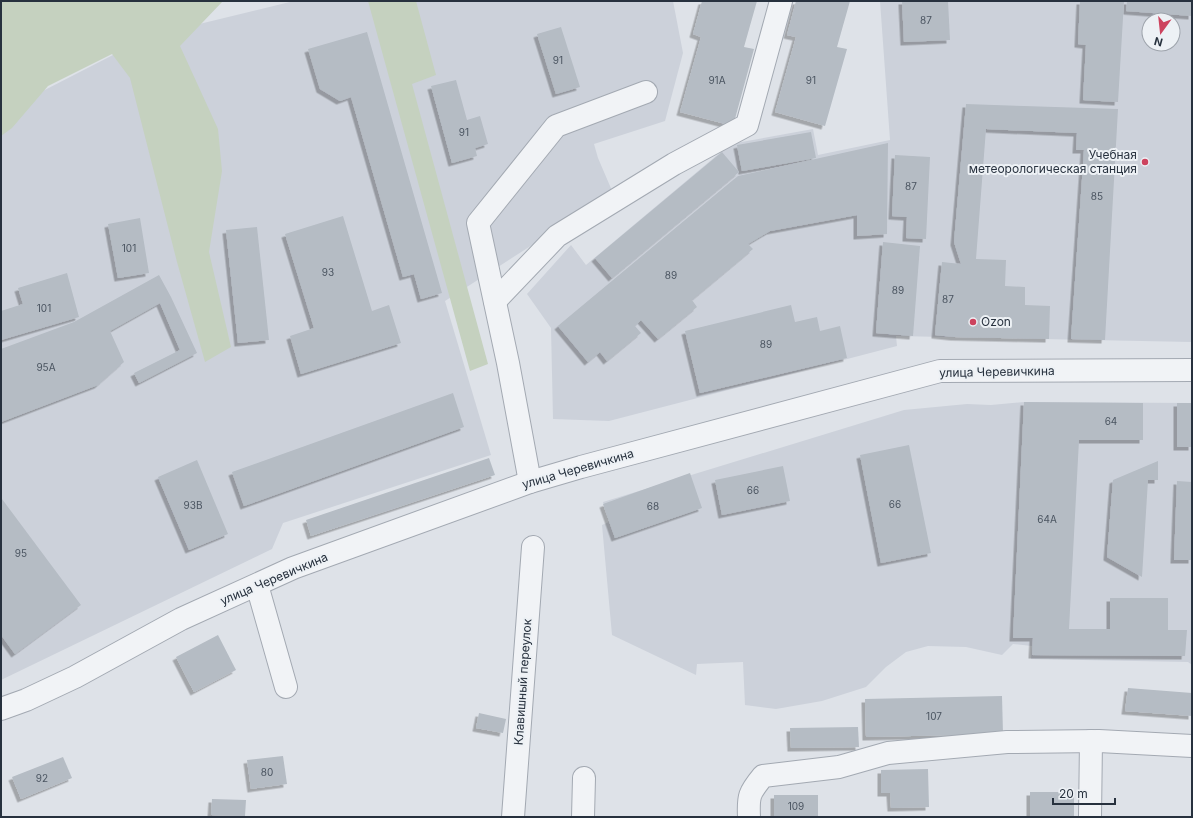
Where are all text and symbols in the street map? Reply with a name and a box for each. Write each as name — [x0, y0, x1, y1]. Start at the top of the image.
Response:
north arrow — [1141, 12, 1181, 52]
house number: 87 — [920, 14, 932, 26]
text: N — [1153, 34, 1164, 50]
house number: 91 — [553, 54, 563, 66]
house number: 91А — [708, 74, 726, 86]
house number: 91 — [806, 74, 816, 86]
house number: 91 — [459, 126, 469, 138]
place label: Учебная метеорологическая станция — [969, 147, 1137, 176]
marker: Учебная метеорологическая станция — [1140, 157, 1150, 167]
house number: 87 — [905, 180, 917, 192]
house number: 85 — [1091, 190, 1103, 202]
house number: 101 — [122, 242, 136, 254]
house number: 93 — [322, 266, 334, 278]
house number: 89 — [665, 269, 677, 281]
house number: 89 — [892, 284, 904, 296]
house number: 87 — [942, 293, 954, 305]
house number: 101 — [37, 302, 51, 314]
place label: Ozon — [981, 314, 1011, 329]
marker: Ozon — [968, 317, 978, 327]
house number: 89 — [760, 338, 772, 350]
house number: 95А — [36, 361, 56, 373]
street label: улица Черевичкина — [939, 363, 1055, 380]
house number: 64 — [1105, 415, 1117, 427]
street label: улица Черевичкина — [520, 445, 635, 492]
house number: 66 — [747, 484, 759, 496]
house number: 66 — [889, 498, 901, 510]
house number: 93В — [184, 499, 202, 511]
house number: 68 — [647, 500, 659, 512]
house number: 64А — [1037, 513, 1057, 525]
house number: 95 — [15, 547, 27, 559]
street label: улица Черевичкина — [218, 549, 330, 608]
street label: Клавишный переулок — [511, 618, 534, 746]
house number: 107 — [926, 710, 942, 722]
house number: 80 — [261, 766, 273, 778]
house number: 92 — [36, 772, 48, 784]
scale bar — [1053, 780, 1115, 806]
text: 20 m — [1059, 786, 1088, 801]
house number: 109 — [788, 800, 804, 812]

